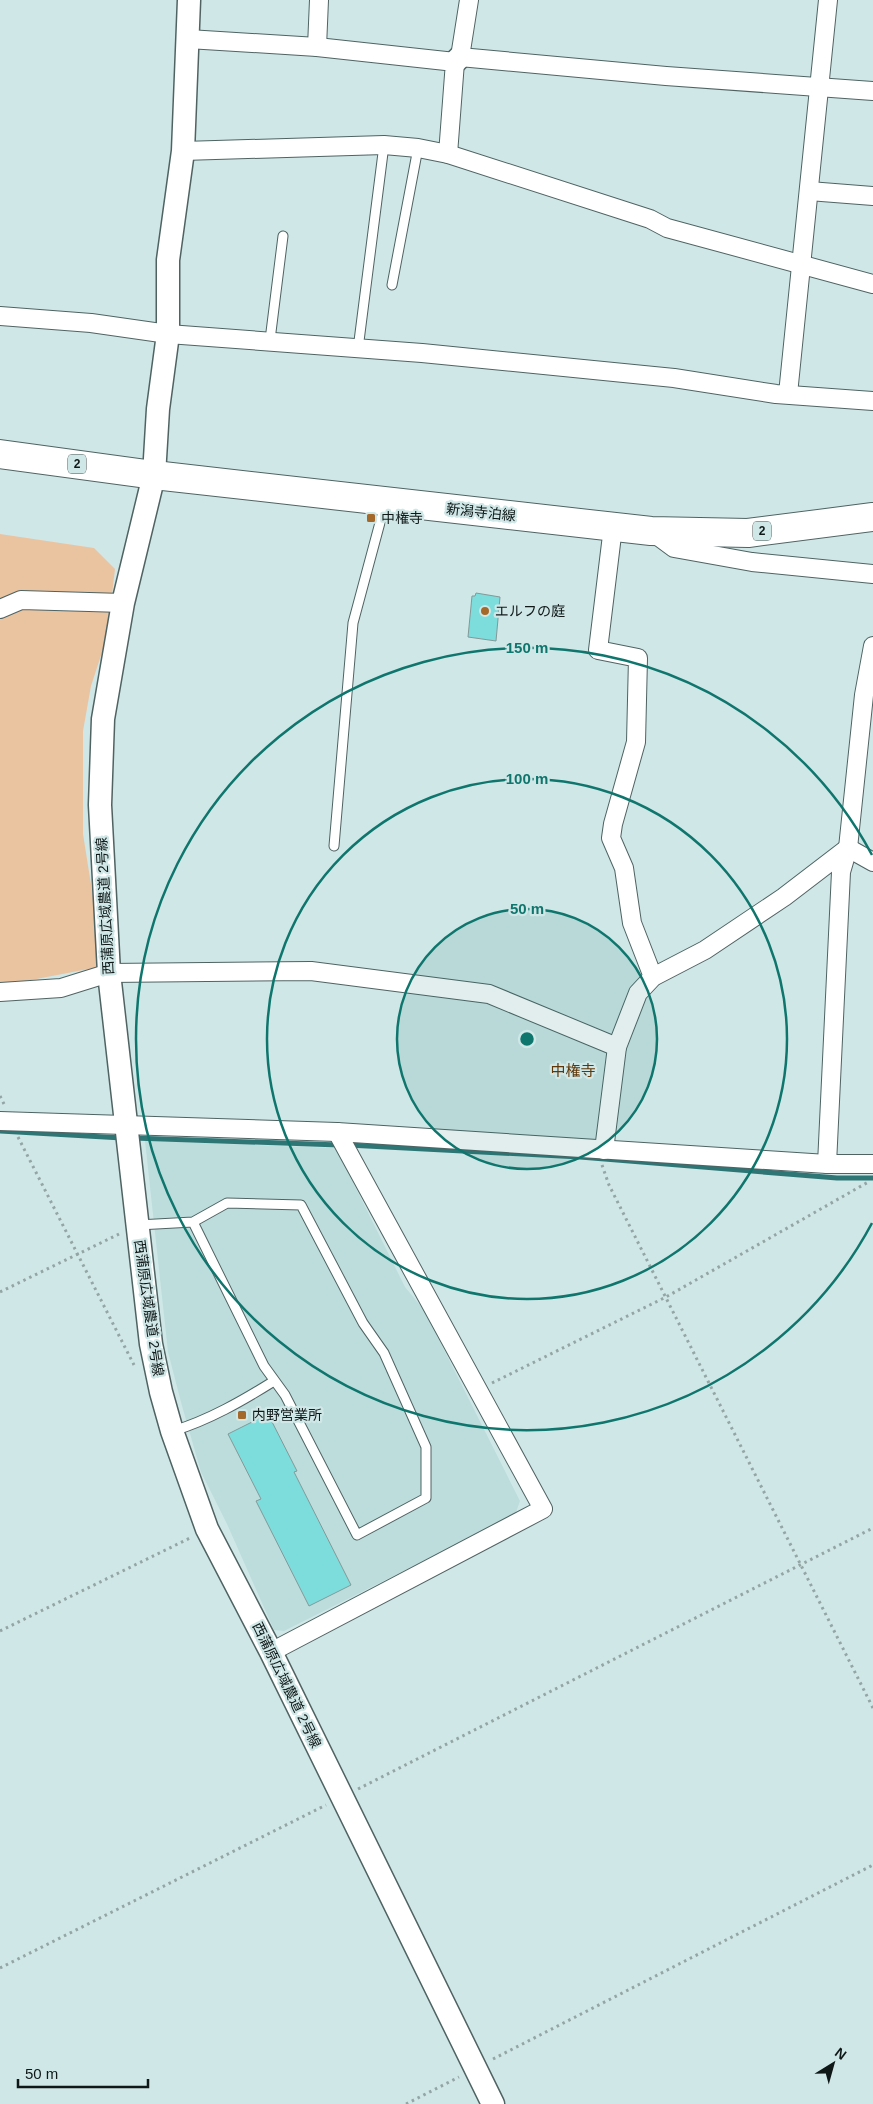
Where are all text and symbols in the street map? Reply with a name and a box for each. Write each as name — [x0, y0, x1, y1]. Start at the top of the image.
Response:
road number: 2 — [68, 454, 86, 474]
street label: 新潟寺泊線 — [445, 500, 517, 524]
place label: 中権寺 — [381, 510, 423, 526]
marker: 中権寺 — [365, 512, 377, 524]
road number: 2 — [753, 522, 771, 540]
place label: エルフの庭 — [495, 603, 565, 619]
marker: エルフの庭 — [479, 605, 491, 617]
text: 150 m — [506, 639, 548, 656]
text: 100 m — [506, 770, 548, 787]
street label: 西蒲原広域農道 2号線 — [93, 837, 117, 975]
text: 50 m — [510, 900, 544, 917]
centre of rings — [518, 1030, 536, 1048]
district label: 中権寺 — [550, 1062, 596, 1079]
street label: 西蒲原広域農道 2号線 — [131, 1239, 167, 1377]
place label: 内野営業所 — [252, 1407, 322, 1423]
marker: 内野営業所 — [236, 1409, 248, 1421]
street label: 西蒲原広域農道 2号線 — [250, 1620, 324, 1750]
north arrow — [808, 2039, 858, 2089]
text: N — [832, 2044, 850, 2063]
scale bar — [18, 2056, 148, 2088]
text: 50 m — [25, 2065, 58, 2082]

